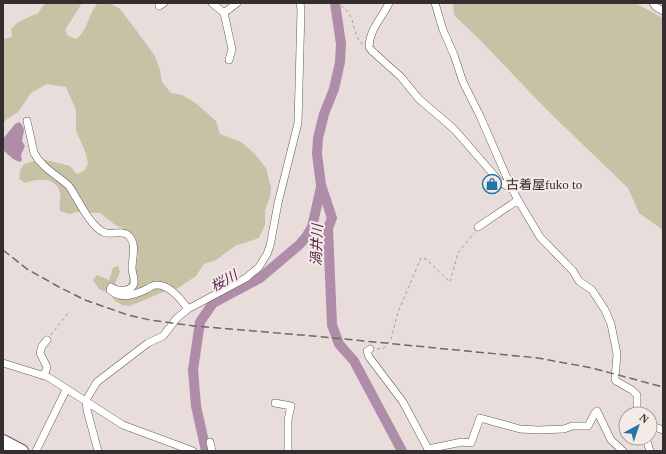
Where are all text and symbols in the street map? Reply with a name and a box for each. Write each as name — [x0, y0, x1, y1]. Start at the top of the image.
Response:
shop icon: 古着屋fuko to — [481, 173, 503, 195]
place label: 古着屋fuko to — [506, 177, 582, 192]
water label: 渦井川 — [309, 222, 325, 266]
water label: 桜川 — [208, 267, 242, 294]
north arrow — [618, 406, 658, 446]
text: N — [638, 411, 651, 426]

